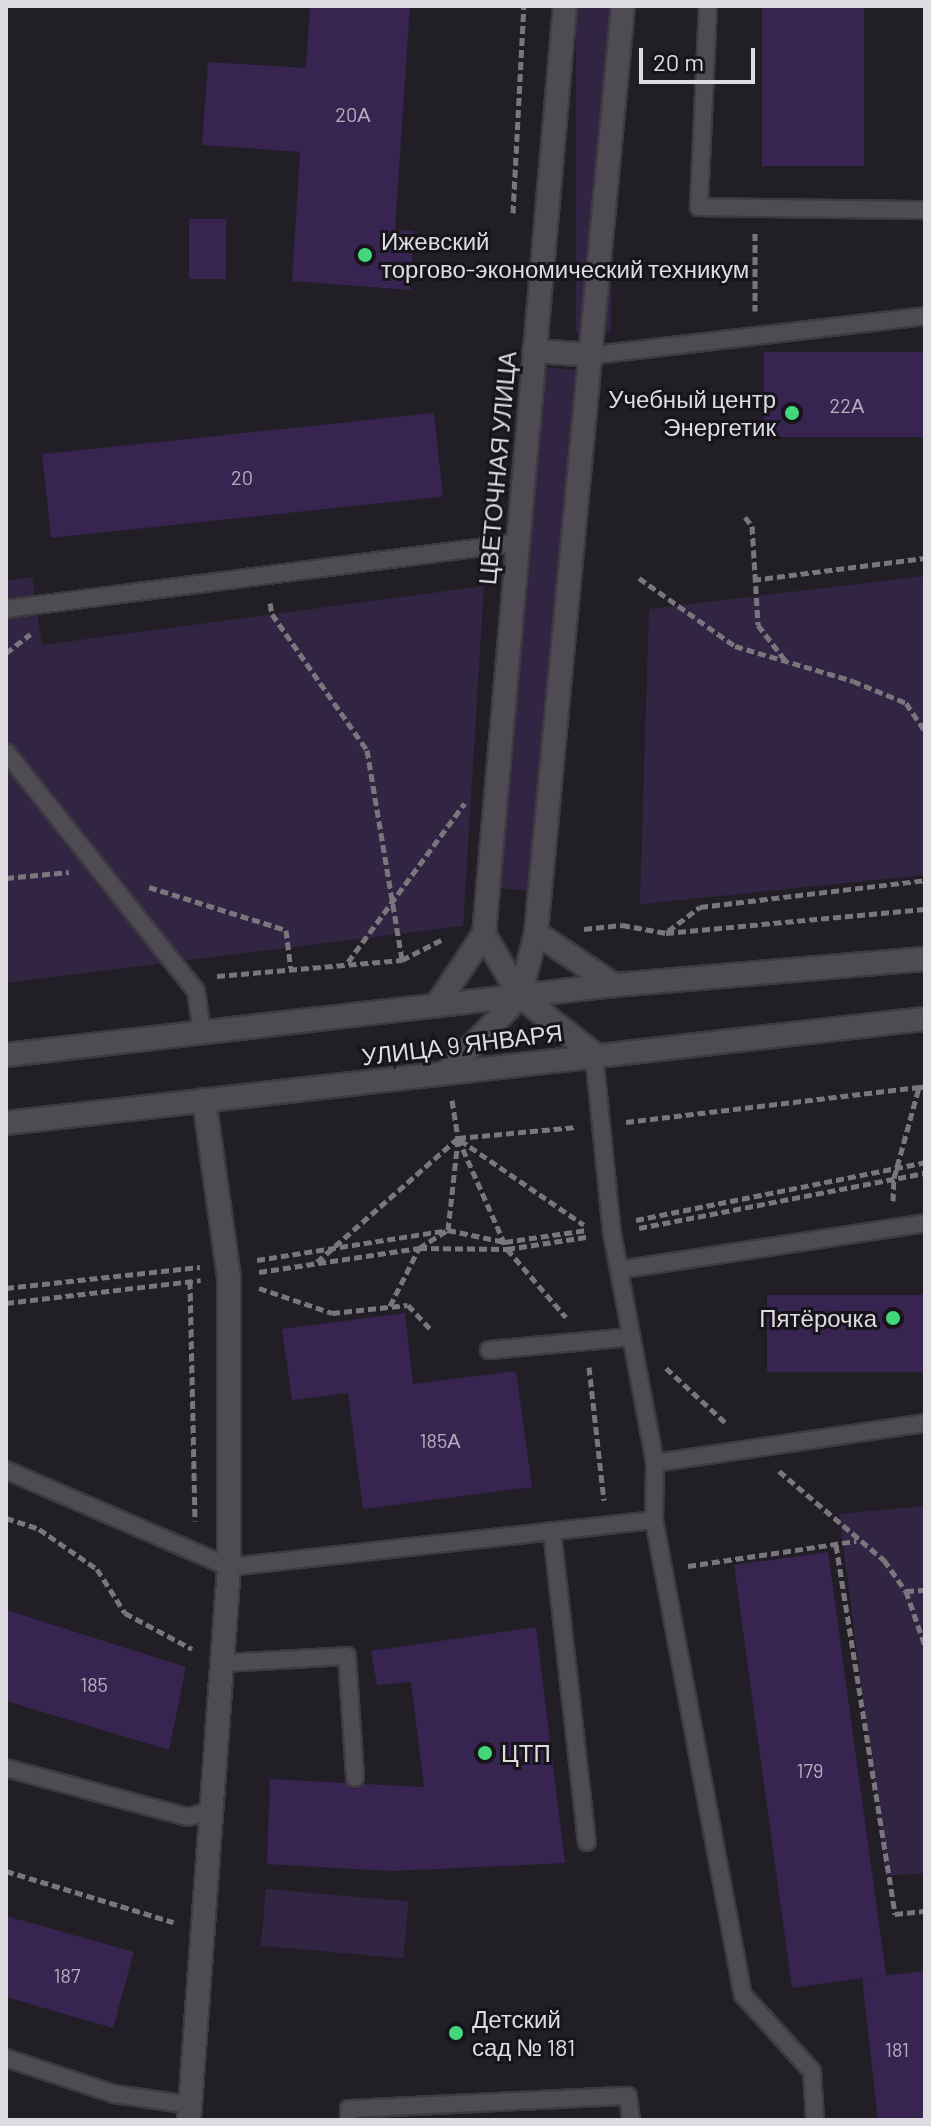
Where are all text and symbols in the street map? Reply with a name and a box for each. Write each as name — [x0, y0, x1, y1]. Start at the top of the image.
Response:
scale bar — [643, 32, 759, 82]
text: 20 m — [653, 47, 704, 76]
house number: 20А — [335, 102, 371, 126]
place label: Ижевский торгово-экономический техникум — [381, 227, 749, 283]
marker: Ижевский торгово-экономический техникум — [356, 246, 374, 264]
street label: ЦВЕТОЧНАЯ УЛИЦА — [472, 350, 522, 586]
place label: Учебный центр Энергетик — [608, 385, 776, 441]
house number: 22А — [830, 393, 864, 417]
marker: Учебный центр Энергетик — [783, 404, 801, 422]
house number: 20 — [231, 465, 253, 489]
street label: УЛИЦА 9 ЯНВАРЯ — [360, 1017, 564, 1071]
place label: Пятёрочка — [759, 1304, 877, 1332]
marker: Пятёрочка — [884, 1309, 902, 1327]
house number: 185А — [419, 1428, 461, 1452]
house number: 185 — [80, 1672, 108, 1696]
place label: ЦТП — [501, 1739, 551, 1767]
marker: ЦТП — [476, 1744, 494, 1762]
house number: 179 — [797, 1758, 823, 1782]
house number: 187 — [54, 1963, 80, 1987]
place label: Детский сад № 181 — [472, 2005, 575, 2061]
marker: Детский сад № 181 — [447, 2024, 465, 2042]
house number: 181 — [885, 2037, 909, 2061]

